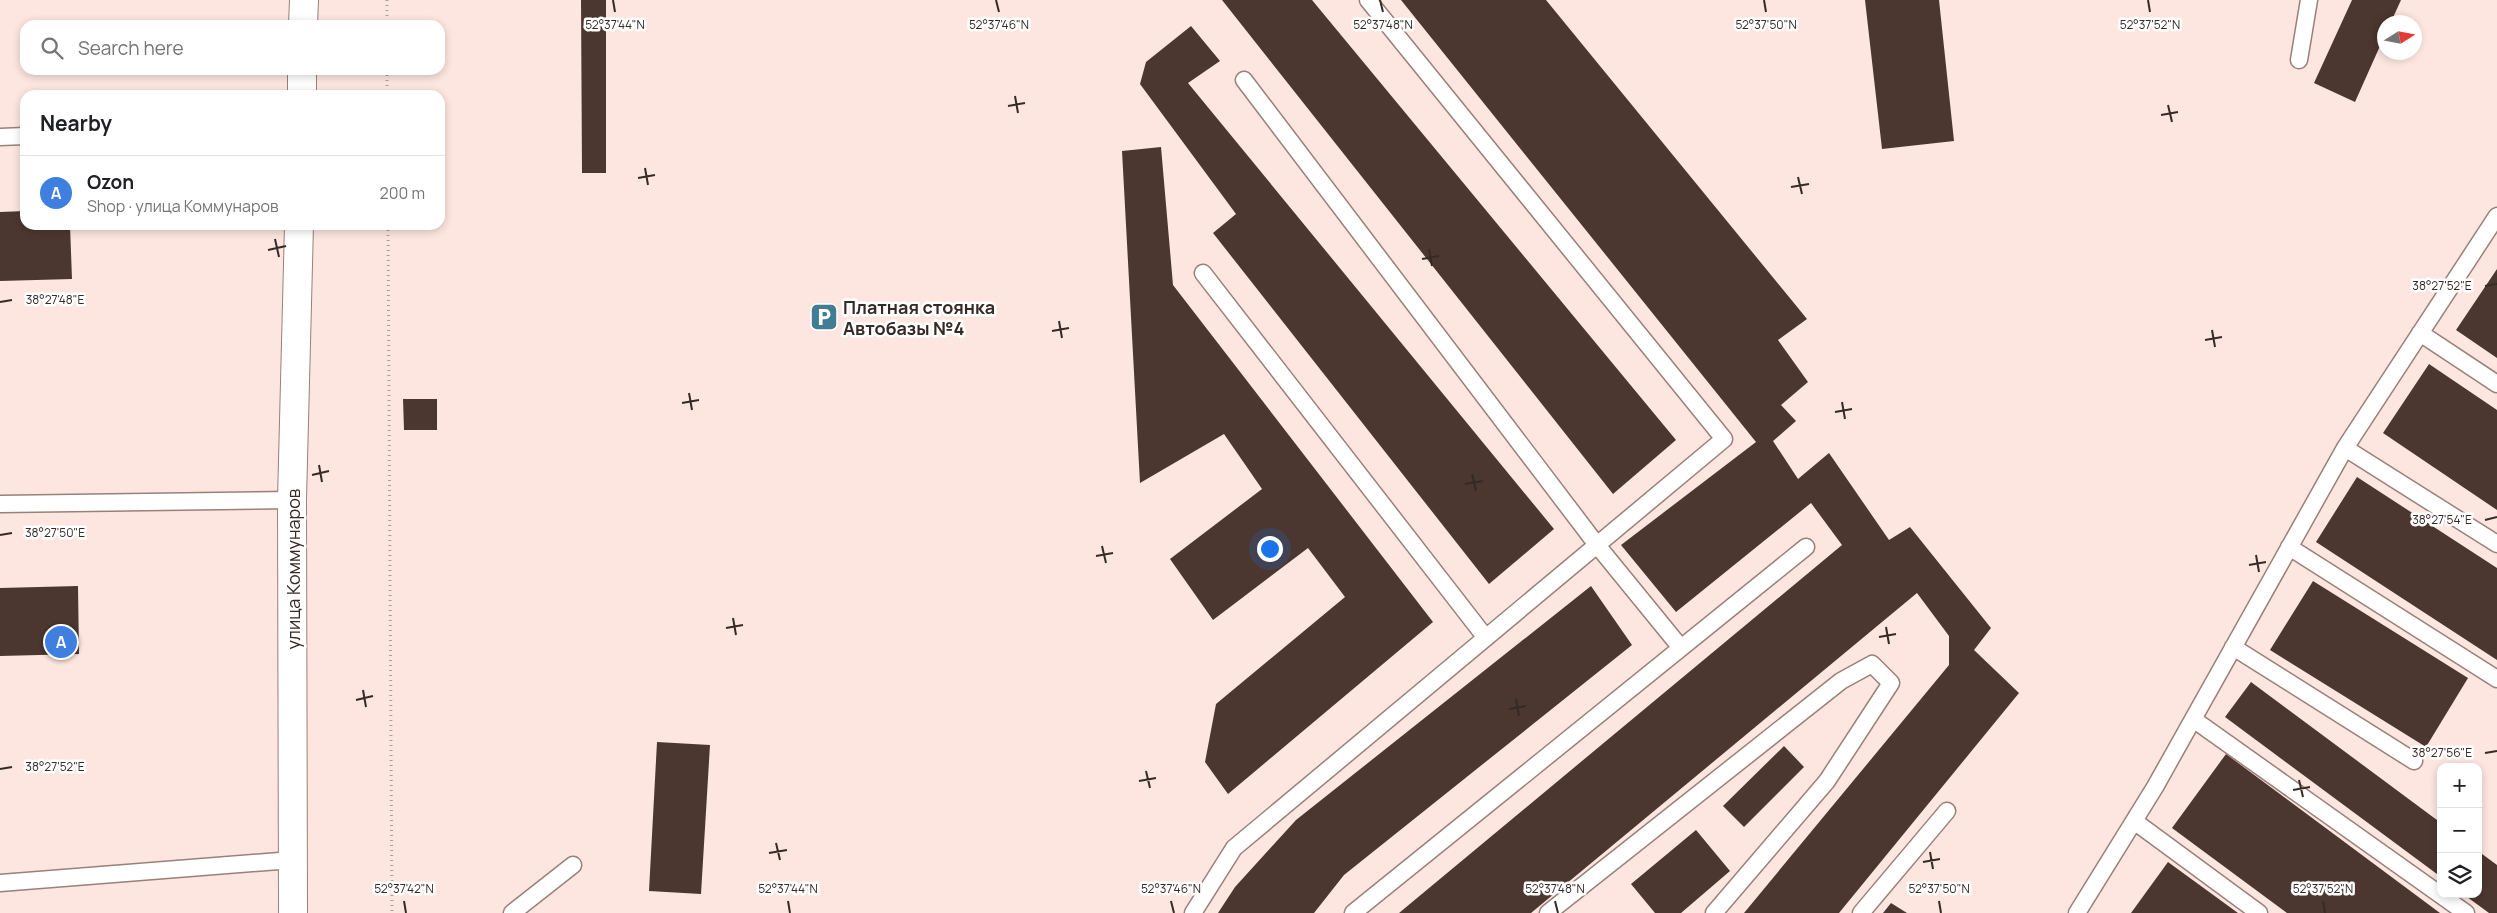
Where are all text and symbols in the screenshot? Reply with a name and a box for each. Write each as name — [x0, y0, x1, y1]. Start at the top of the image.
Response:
north arrow — [2377, 15, 2422, 60]
text: 52°37'44"N — [585, 16, 645, 33]
text: 52°37'46"N — [969, 16, 1029, 33]
text: 52°37'48"N — [1353, 16, 1413, 33]
text: 52°37'50"N — [1735, 16, 1797, 33]
text: 52°37'52"N — [2120, 16, 2180, 33]
search box — [20, 20, 445, 75]
icon: search — [38, 34, 66, 62]
text: Search here — [78, 35, 184, 61]
text: Nearby — [40, 109, 112, 137]
text: Ozon — [87, 169, 134, 195]
text: A — [51, 182, 61, 204]
text: 200 m — [380, 182, 425, 204]
text: Shop · улица Коммунаров — [87, 195, 278, 217]
text: 38°27'52"E — [2412, 277, 2472, 294]
text: 38°27'48"E — [26, 291, 84, 308]
place label: Платная стоянка Автобазы №4 — [843, 295, 995, 340]
parking icon: Платная стоянка Автобазы №4 — [809, 302, 839, 332]
street label: улица Коммунаров — [281, 488, 305, 650]
text: 38°27'54"E — [2412, 511, 2472, 528]
text: 38°27'50"E — [25, 524, 85, 541]
your location — [1257, 536, 1283, 562]
pin: A — [45, 623, 77, 661]
text: 38°27'56"E — [2412, 744, 2472, 761]
text: 38°27'52"E — [25, 758, 85, 775]
map controls — [2437, 763, 2482, 898]
button: + — [2437, 763, 2482, 808]
button: − — [2437, 808, 2482, 853]
button: layers — [2437, 853, 2482, 898]
text: 52°37'42"N — [374, 880, 434, 897]
text: 52°37'44"N — [758, 880, 818, 897]
text: 52°37'46"N — [1141, 880, 1201, 897]
text: 52°37'48"N — [1525, 880, 1585, 897]
text: 52°37'50"N — [1908, 880, 1970, 897]
text: 52°37'52"N — [2293, 880, 2353, 897]

